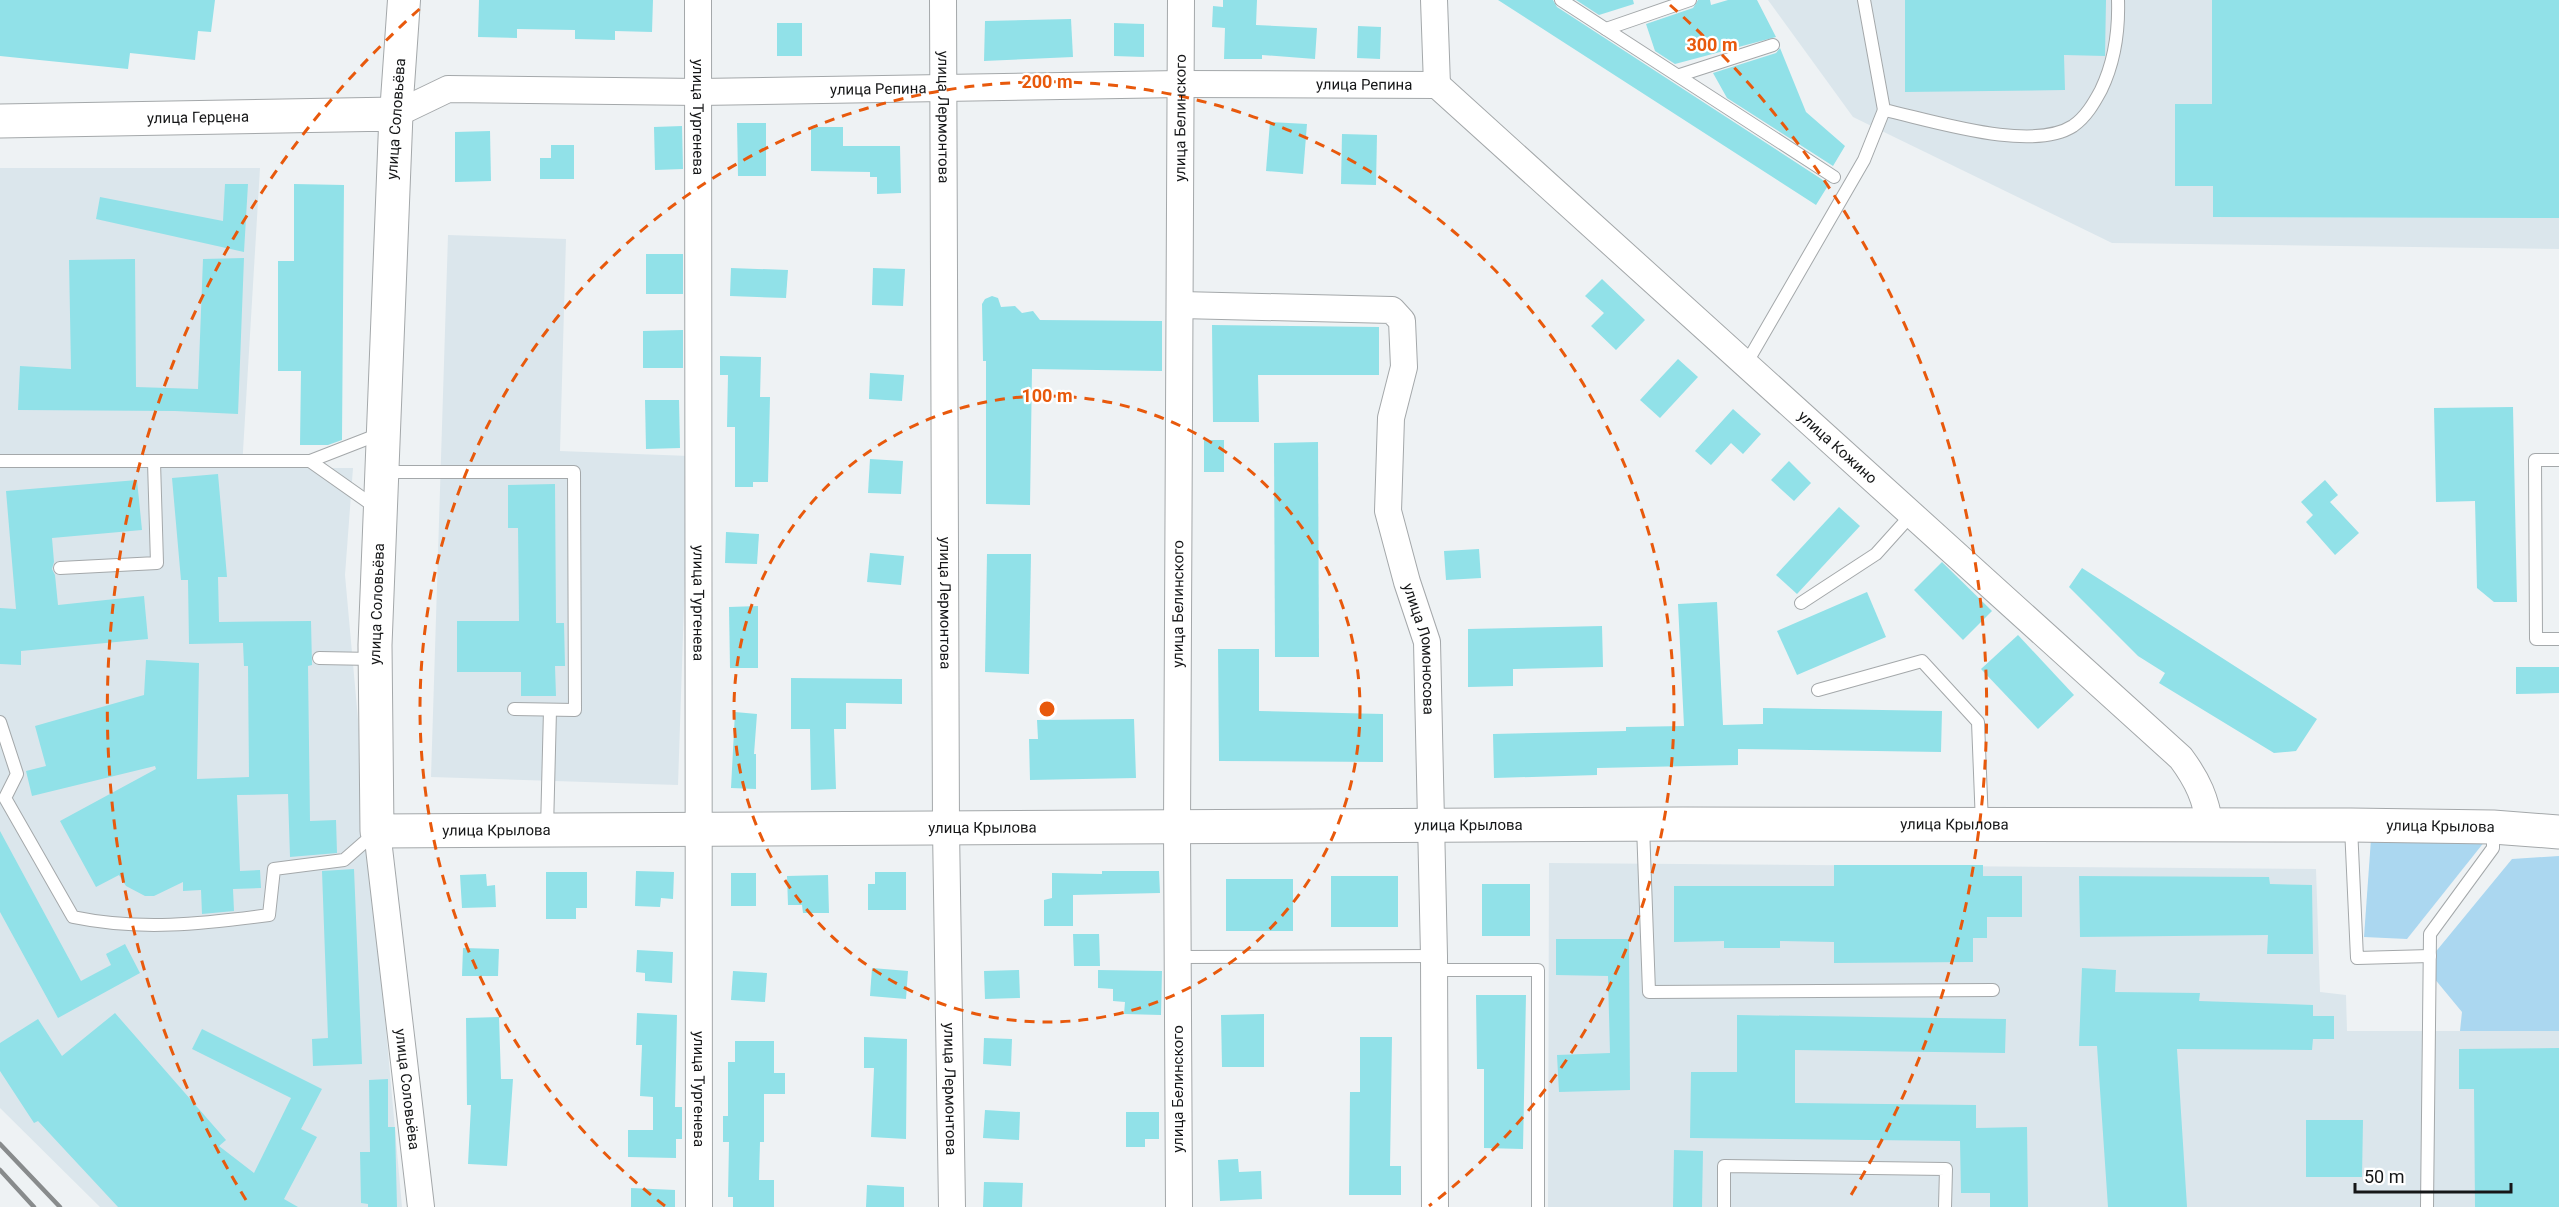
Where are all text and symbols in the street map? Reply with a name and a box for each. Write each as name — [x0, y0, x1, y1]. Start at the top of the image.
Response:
text: 300 m — [1686, 34, 1738, 55]
street label: улица Лермонтова — [934, 51, 953, 183]
street label: улица Белинского — [1171, 54, 1190, 182]
street label: улица Соловьёва — [383, 58, 409, 180]
street label: улица Тургенева — [689, 59, 707, 175]
text: 200 m — [1021, 71, 1073, 92]
street label: улица Репина — [1316, 76, 1412, 94]
street label: улица Репина — [830, 79, 927, 99]
street label: улица Герцена — [147, 108, 249, 127]
text: 100 m — [1021, 385, 1073, 406]
street label: улица Кожино — [1794, 407, 1881, 488]
street label: улица Лермонтова — [936, 537, 954, 669]
street label: улица Белинского — [1169, 540, 1187, 668]
street label: улица Соловьёва — [366, 543, 388, 665]
street label: улица Тургенева — [689, 545, 708, 661]
street label: улица Ломоносова — [1399, 581, 1438, 715]
centre of rings — [1037, 699, 1057, 719]
street label: улица Крылова — [1900, 815, 2009, 833]
street label: улица Крылова — [1414, 816, 1523, 834]
street label: улица Крылова — [2386, 816, 2495, 836]
street label: улица Крылова — [928, 818, 1037, 837]
street label: улица Крылова — [442, 821, 551, 840]
street label: улица Лермонтова — [940, 1023, 960, 1155]
street label: улица Белинского — [1169, 1025, 1187, 1153]
street label: улица Соловьёва — [391, 1028, 423, 1151]
street label: улица Тургенева — [690, 1031, 708, 1147]
scale bar — [2355, 1156, 2511, 1194]
text: 50 m — [2364, 1166, 2404, 1187]

